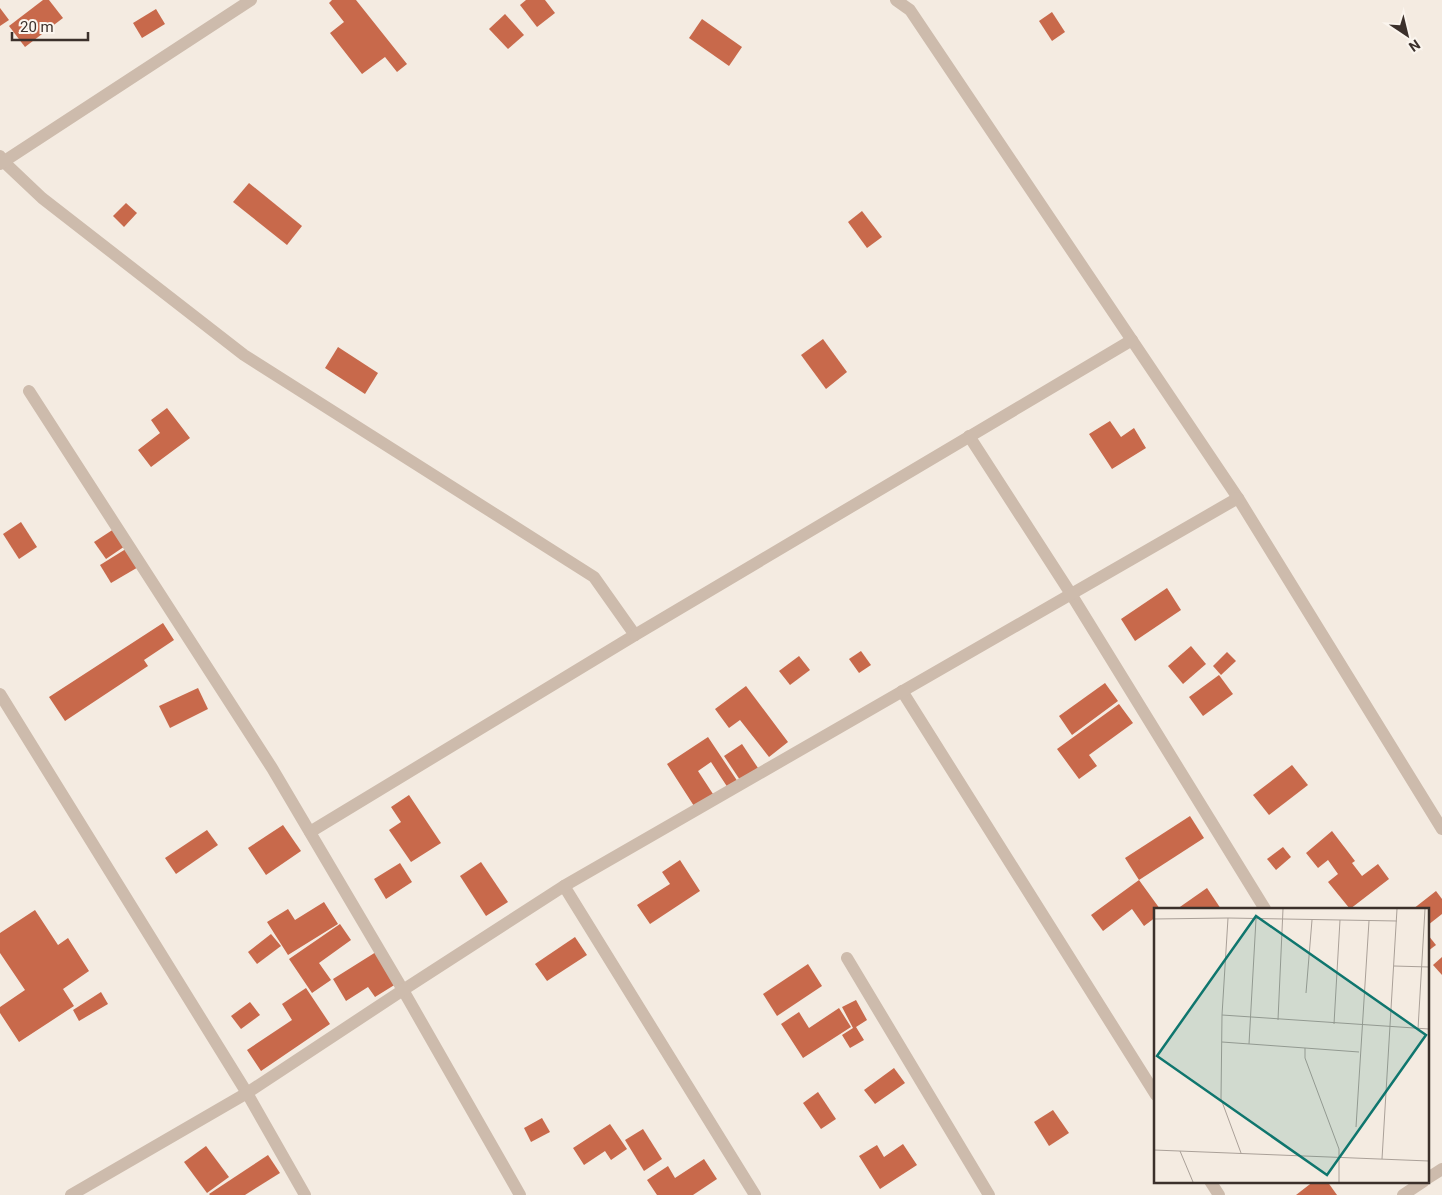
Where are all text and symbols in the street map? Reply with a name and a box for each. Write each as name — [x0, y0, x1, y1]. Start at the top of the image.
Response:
scale bar — [12, 10, 89, 42]
north arrow — [1382, 10, 1432, 60]
text: 20 m — [20, 18, 54, 36]
text: N — [1406, 36, 1423, 55]
inset map — [1154, 908, 1430, 1182]

